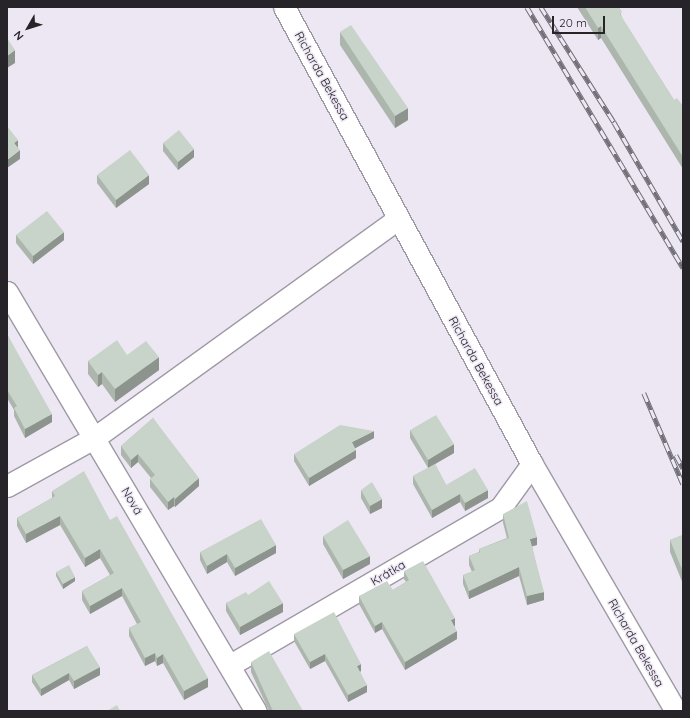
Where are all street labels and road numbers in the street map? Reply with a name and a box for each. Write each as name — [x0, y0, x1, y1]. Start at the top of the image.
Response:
street label: Richarda Bekessa — [292, 29, 352, 123]
street label: Richarda Bekessa — [446, 314, 506, 408]
street label: Nová — [118, 485, 146, 517]
street label: Krátka — [368, 557, 408, 589]
street label: Richarda Bekessa — [605, 596, 667, 690]

